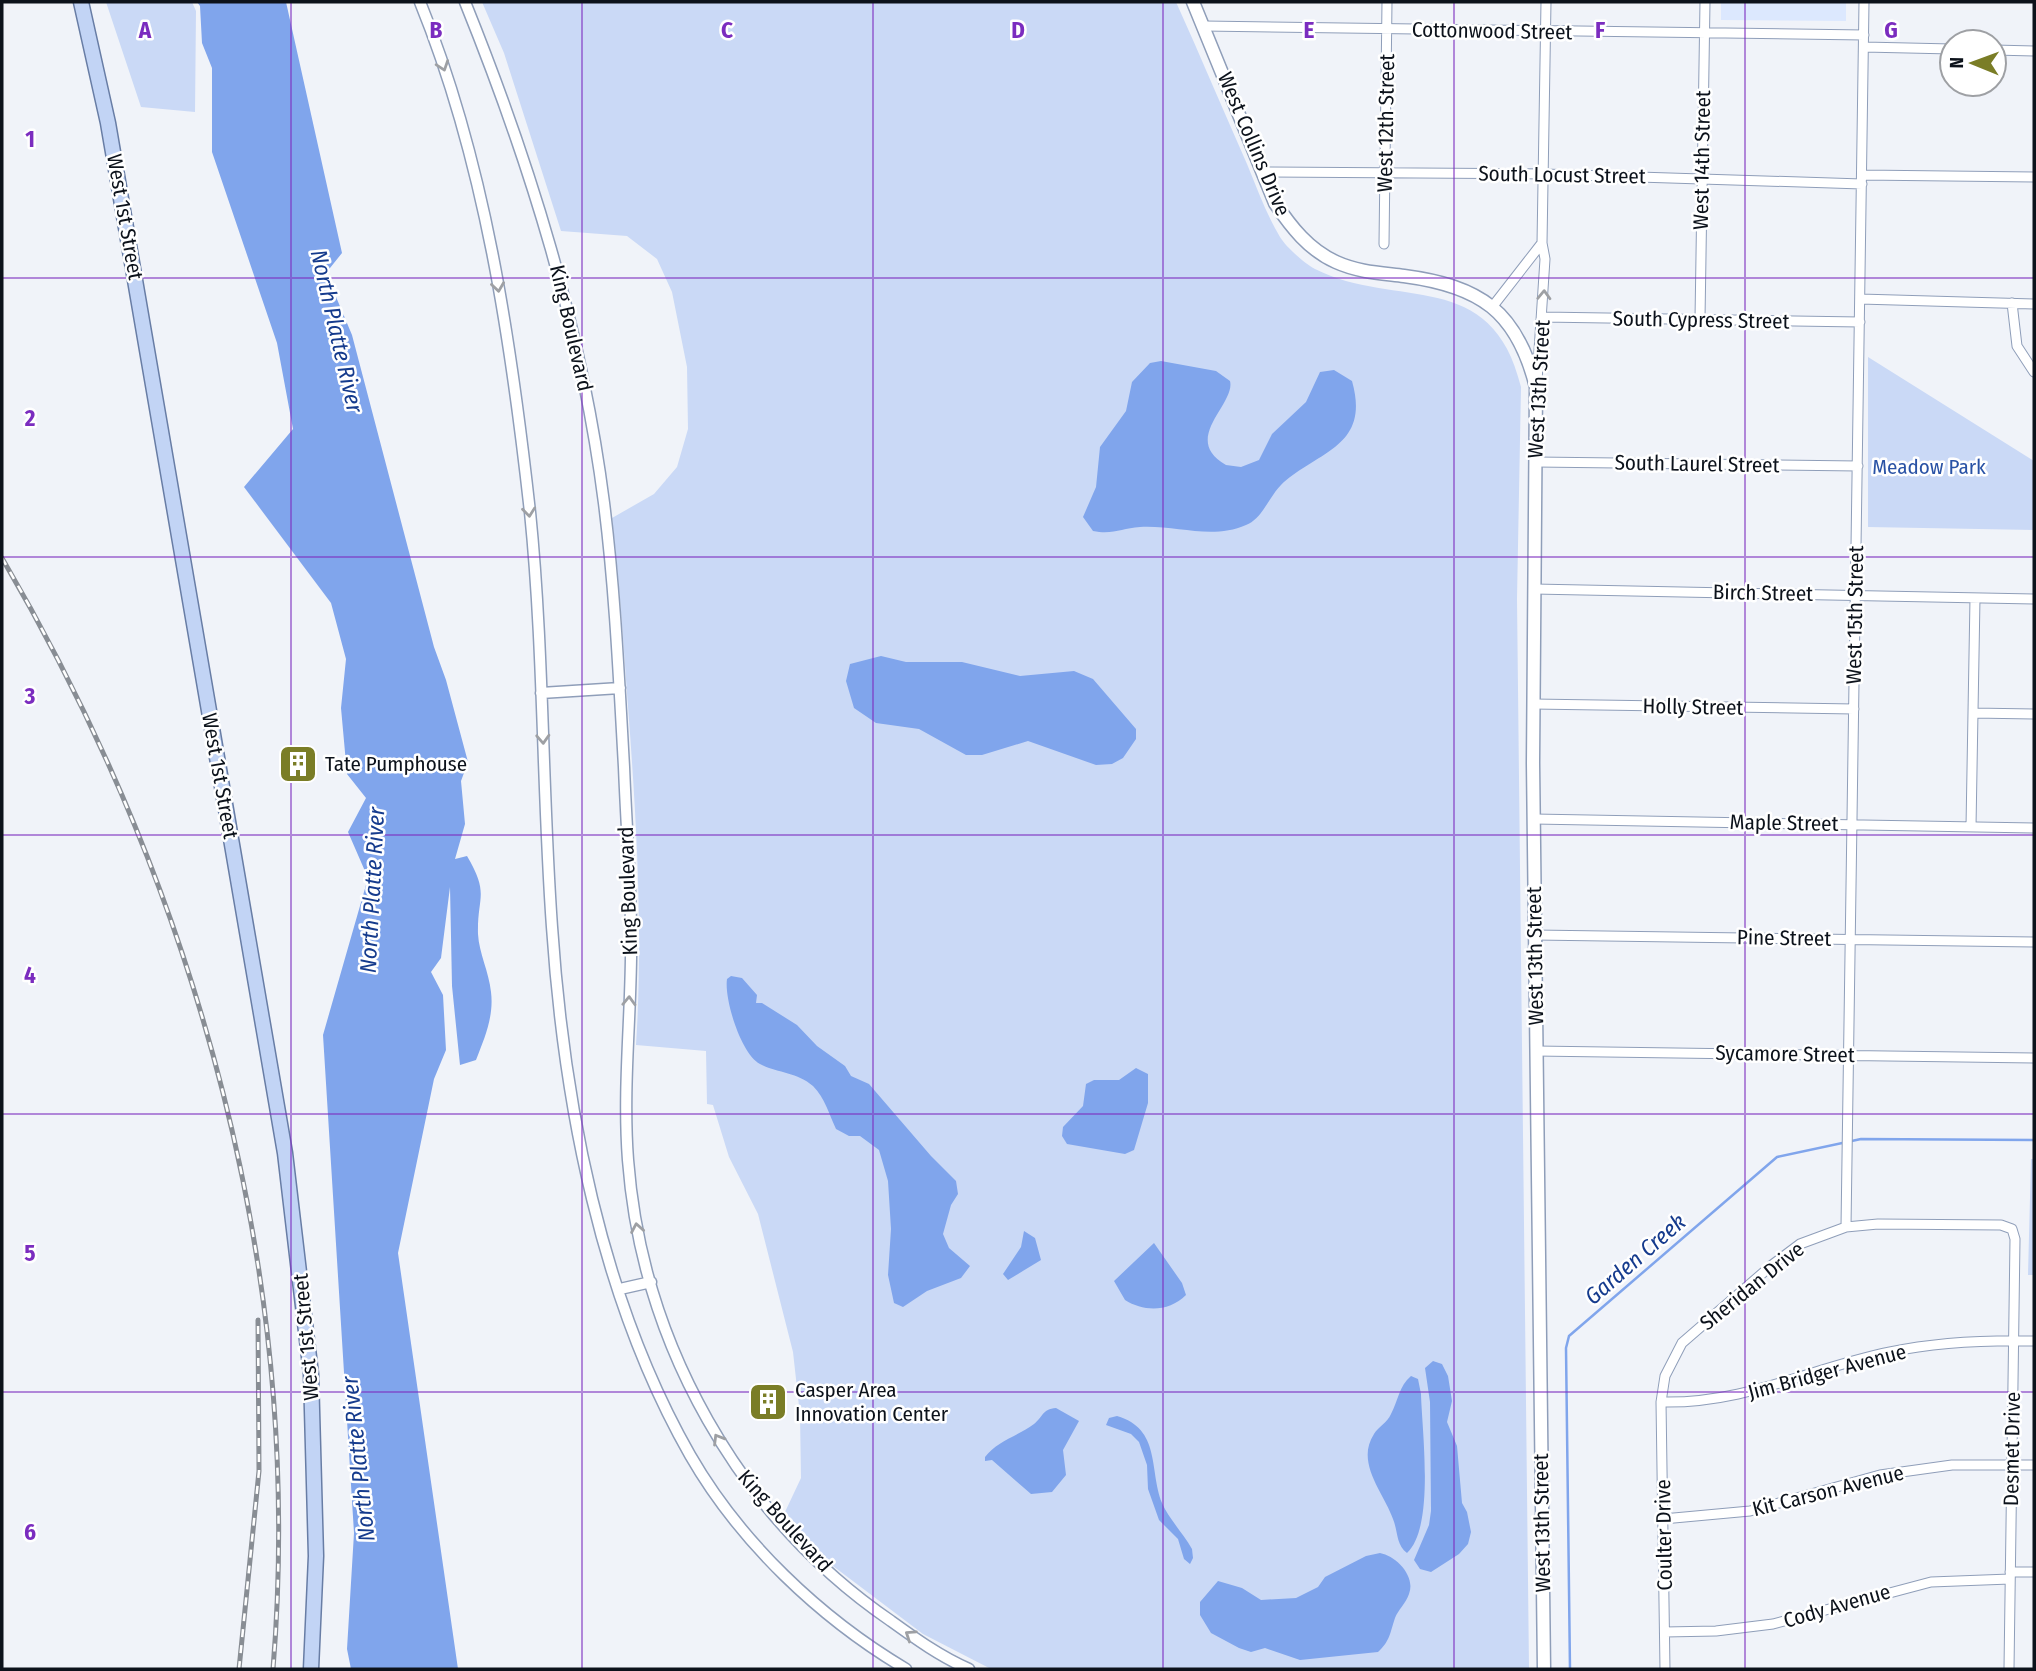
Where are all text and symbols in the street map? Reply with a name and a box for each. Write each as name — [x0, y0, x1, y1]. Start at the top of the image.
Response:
text: A — [138, 16, 152, 44]
text: B — [430, 16, 443, 44]
text: C — [721, 16, 733, 44]
text: D — [1011, 16, 1025, 44]
text: E — [1304, 16, 1315, 44]
text: F — [1595, 16, 1605, 44]
text: G — [1884, 16, 1898, 44]
street label: Cottonwood Street — [1412, 17, 1573, 45]
north arrow — [1938, 28, 2008, 98]
street label: West 12th Street — [1372, 53, 1400, 193]
text: N — [1945, 57, 1968, 69]
one-way arrow — [435, 59, 449, 72]
street label: West Collins Drive — [1212, 68, 1296, 220]
street label: West 14th Street — [1688, 90, 1716, 230]
text: 1 — [25, 125, 35, 153]
street label: West 1st Street — [101, 152, 149, 282]
street label: South Locust Street — [1478, 161, 1646, 189]
water label: North Platte River — [305, 247, 370, 416]
street label: King Boulevard — [544, 262, 598, 394]
one-way arrow — [490, 281, 505, 292]
one-way arrow — [1536, 289, 1551, 300]
street label: South Cypress Street — [1612, 305, 1790, 335]
street label: West 13th Street — [1522, 319, 1556, 459]
text: 2 — [24, 404, 36, 432]
street label: South Laurel Street — [1614, 450, 1780, 478]
park label: Meadow Park — [1872, 454, 1986, 480]
one-way arrow — [521, 507, 536, 518]
street label: West 15th Street — [1841, 545, 1869, 685]
street label: Birch Street — [1713, 579, 1813, 607]
text: 3 — [24, 682, 36, 710]
street label: Holly Street — [1642, 693, 1744, 721]
street label: West 1st Street — [196, 711, 244, 841]
one-way arrow — [536, 734, 551, 745]
building icon: Tate Pumphouse — [277, 743, 319, 785]
place label: Tate Pumphouse — [325, 751, 467, 777]
water label: North Platte River — [354, 805, 390, 974]
street label: Maple Street — [1729, 809, 1839, 837]
street label: King Boulevard — [613, 826, 643, 956]
street label: West 13th Street — [1521, 886, 1549, 1026]
street label: Pine Street — [1737, 924, 1831, 952]
text: 4 — [24, 961, 36, 989]
one-way arrow — [621, 995, 637, 1006]
street label: Sycamore Street — [1715, 1040, 1855, 1068]
water label: Garden Creek — [1579, 1208, 1691, 1310]
one-way arrow — [630, 1222, 645, 1234]
street label: Sheridan Drive — [1695, 1236, 1809, 1336]
text: 5 — [24, 1239, 36, 1267]
street label: West 1st Street — [287, 1272, 324, 1402]
street label: Jim Bridger Avenue — [1745, 1338, 1909, 1406]
water label: North Platte River — [335, 1374, 381, 1543]
place label: Casper Area Innovation Center — [795, 1377, 949, 1427]
building icon: Casper Area Innovation Center — [747, 1381, 789, 1423]
street label: Desmet Drive — [1998, 1392, 2026, 1506]
one-way arrow — [714, 1433, 727, 1446]
street label: West 13th Street — [1528, 1453, 1556, 1593]
street label: Kit Carson Avenue — [1750, 1460, 1906, 1522]
street label: King Boulevard — [732, 1464, 838, 1578]
street label: Coulter Drive — [1650, 1479, 1678, 1591]
text: 6 — [24, 1518, 36, 1546]
street label: Cody Avenue — [1781, 1578, 1893, 1634]
one-way arrow — [905, 1631, 918, 1643]

